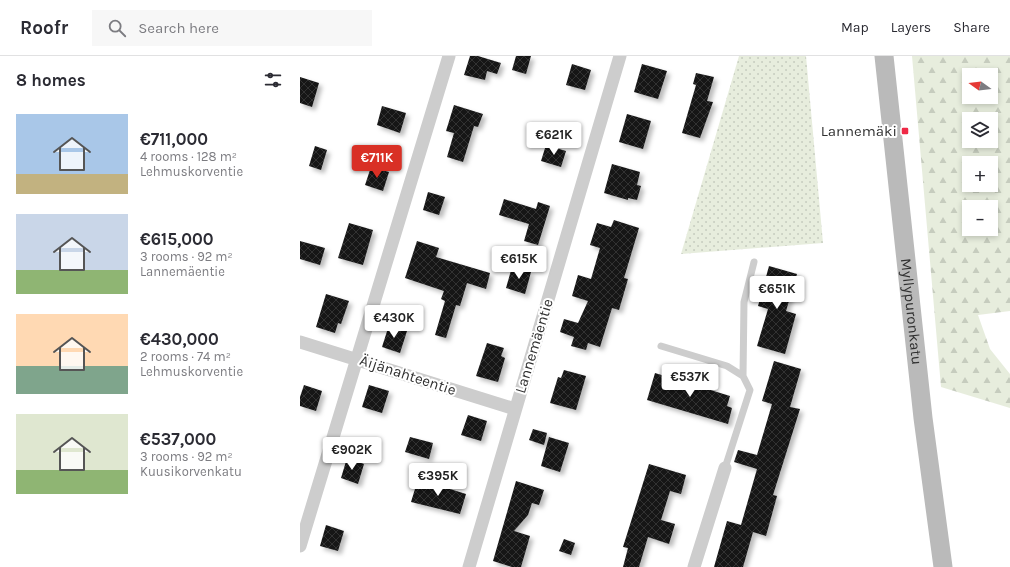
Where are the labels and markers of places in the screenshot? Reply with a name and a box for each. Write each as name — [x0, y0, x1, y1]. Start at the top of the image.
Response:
pin: €621K — [526, 122, 582, 156]
place label: Lannemäki — [821, 122, 897, 140]
marker: Lannemäki — [900, 126, 910, 136]
pin: €711K — [349, 145, 405, 179]
pin: €615K — [491, 246, 547, 280]
pin: €651K — [749, 276, 805, 310]
pin: €430K — [366, 305, 422, 339]
pin: €537K — [662, 364, 718, 398]
pin: €902K — [324, 437, 380, 471]
pin: €395K — [410, 463, 466, 497]

